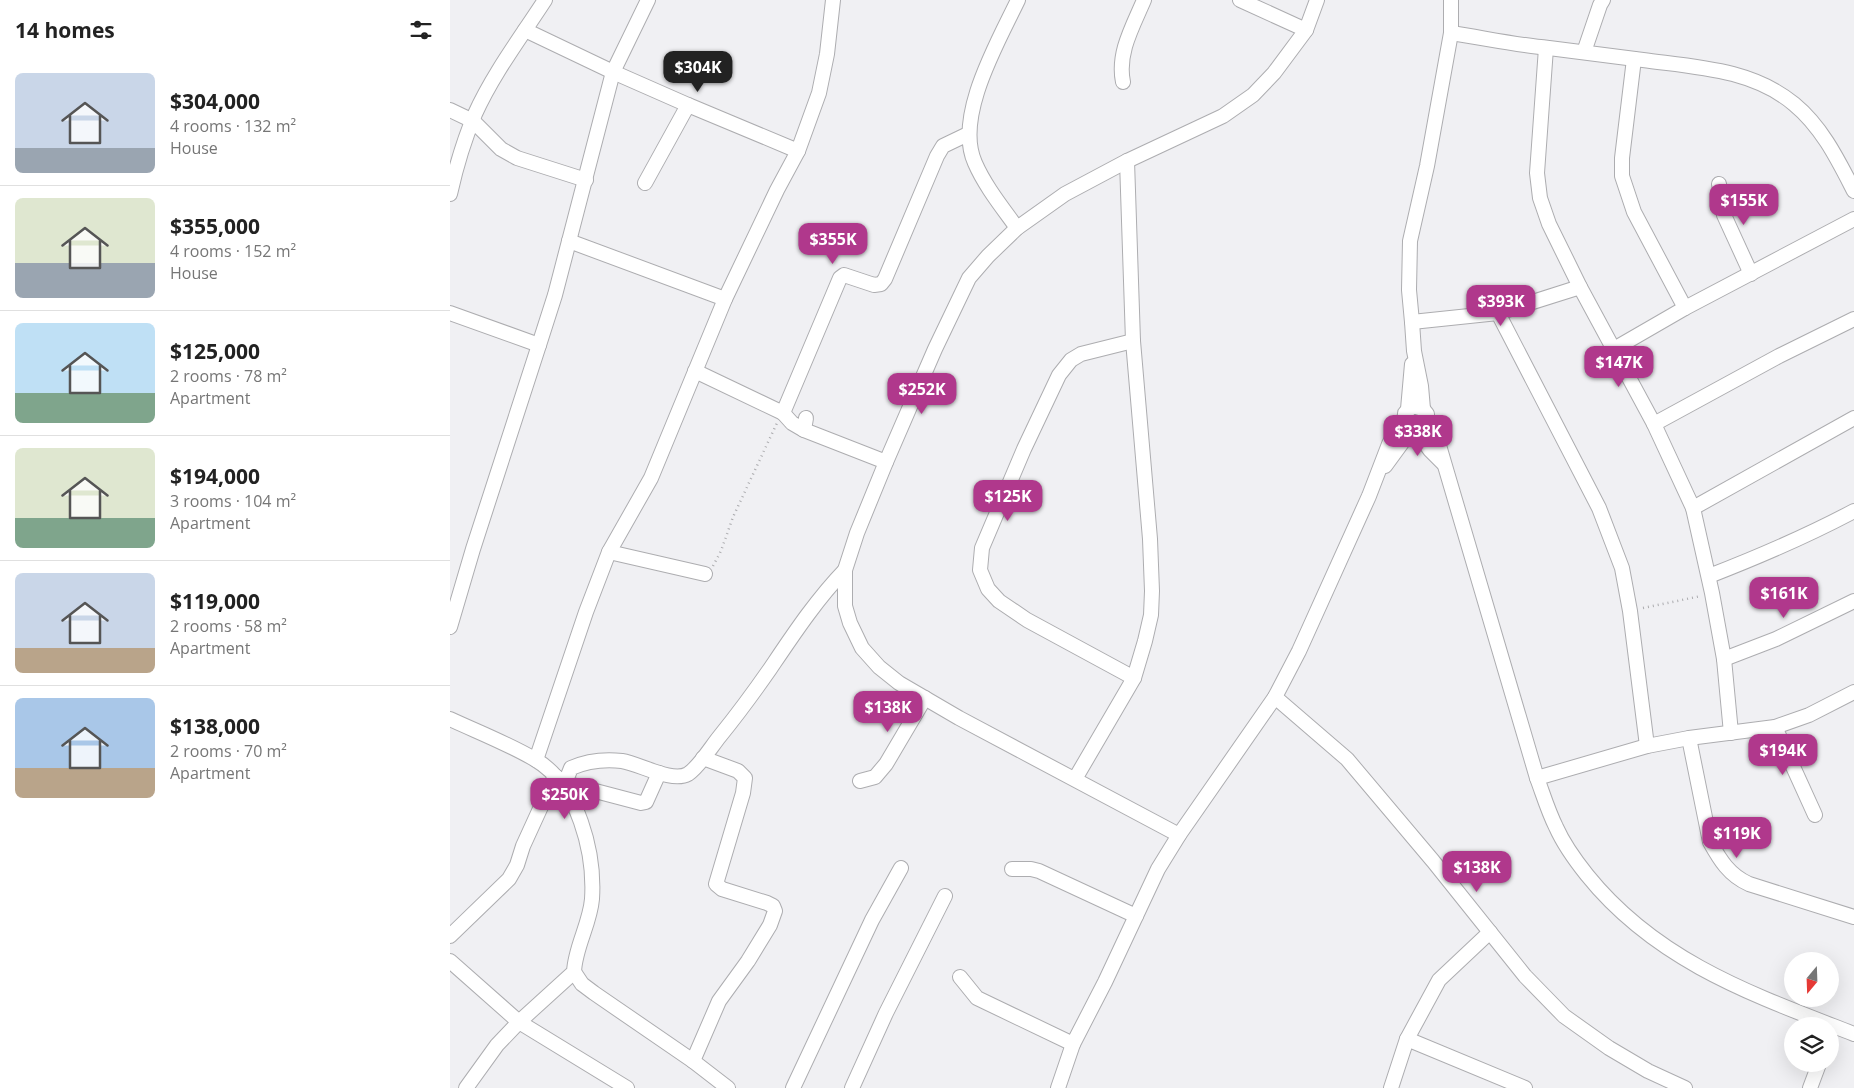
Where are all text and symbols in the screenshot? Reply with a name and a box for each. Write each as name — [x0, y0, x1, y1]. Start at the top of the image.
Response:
text: 14 homes — [15, 16, 115, 44]
icon: filters — [407, 16, 435, 44]
pin: $304K — [663, 51, 733, 93]
text: $304K — [674, 56, 722, 78]
text: $304,000 — [170, 87, 260, 115]
icon: home — [55, 93, 115, 153]
text: 4 rooms · 132 m² — [170, 115, 296, 137]
text: House — [170, 137, 218, 159]
pin: $155K — [1709, 184, 1779, 226]
text: $155K — [1720, 189, 1768, 211]
text: $355,000 — [170, 212, 260, 240]
icon: home — [55, 218, 115, 278]
pin: $355K — [798, 222, 868, 265]
text: $355K — [809, 228, 857, 250]
text: 4 rooms · 152 m² — [170, 240, 296, 262]
text: House — [170, 262, 218, 284]
pin: $393K — [1466, 284, 1536, 327]
text: $393K — [1477, 290, 1525, 312]
text: $125,000 — [170, 337, 260, 365]
icon: home — [55, 343, 115, 403]
pin: $147K — [1584, 346, 1654, 388]
text: $147K — [1595, 351, 1643, 373]
text: 2 rooms · 78 m² — [170, 365, 287, 387]
pin: $252K — [887, 372, 957, 415]
text: $252K — [898, 378, 946, 400]
text: Apartment — [170, 387, 250, 409]
pin: $338K — [1383, 414, 1453, 457]
text: $338K — [1394, 420, 1442, 442]
text: $194,000 — [170, 462, 260, 490]
icon: home — [55, 468, 115, 528]
pin: $125K — [973, 480, 1043, 522]
text: $125K — [984, 485, 1032, 507]
text: 3 rooms · 104 m² — [170, 490, 296, 512]
text: Apartment — [170, 512, 250, 534]
pin: $161K — [1749, 576, 1819, 619]
text: $161K — [1760, 582, 1808, 604]
text: $119,000 — [170, 587, 260, 615]
icon: home — [55, 593, 115, 653]
text: 2 rooms · 58 m² — [170, 615, 287, 637]
text: Apartment — [170, 637, 250, 659]
pin: $138K — [853, 690, 923, 733]
text: $138K — [864, 696, 912, 718]
text: $138,000 — [170, 712, 260, 740]
icon: home — [55, 718, 115, 778]
pin: $194K — [1748, 734, 1818, 776]
text: $194K — [1759, 739, 1807, 761]
text: 2 rooms · 70 m² — [170, 740, 287, 762]
text: Apartment — [170, 762, 250, 784]
pin: $250K — [530, 778, 600, 820]
text: $250K — [541, 783, 589, 805]
pin: $119K — [1702, 816, 1772, 859]
text: $119K — [1713, 822, 1761, 844]
pin: $138K — [1442, 850, 1512, 893]
text: $138K — [1453, 856, 1501, 878]
north arrow — [1784, 952, 1839, 1008]
map controls — [1784, 952, 1839, 1072]
button: layers — [1784, 1017, 1839, 1072]

